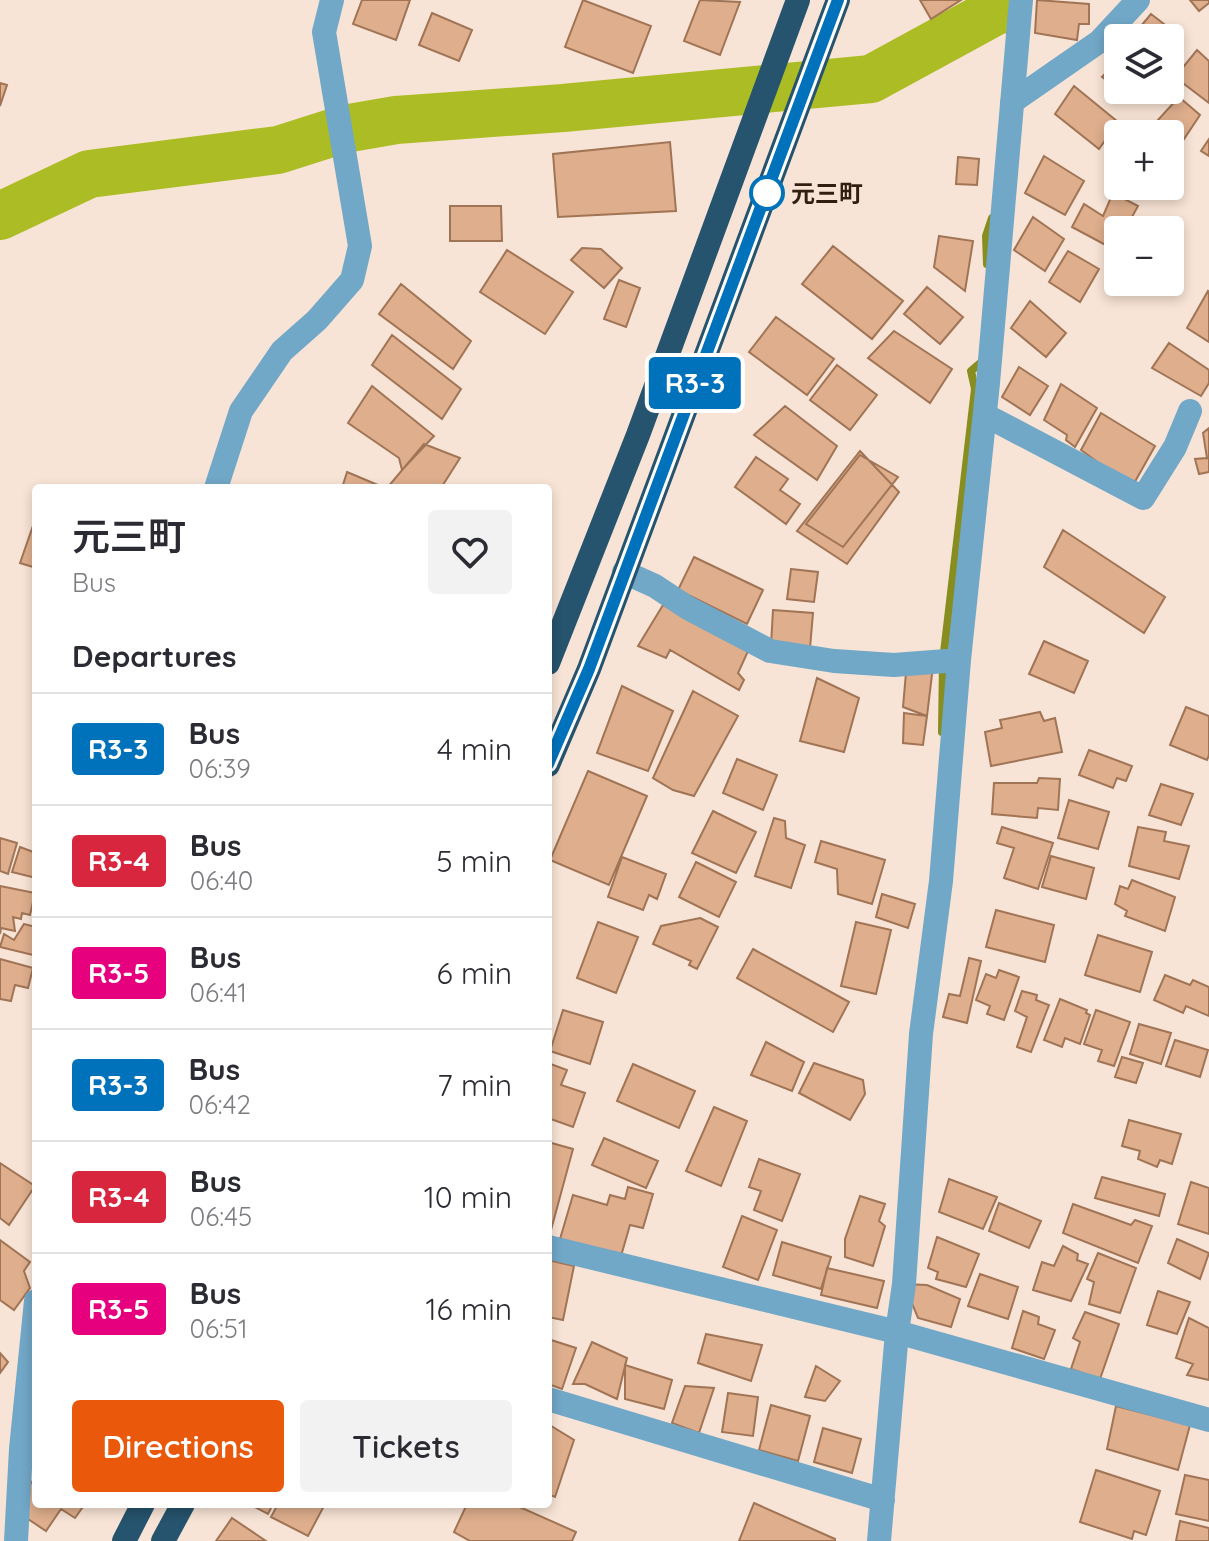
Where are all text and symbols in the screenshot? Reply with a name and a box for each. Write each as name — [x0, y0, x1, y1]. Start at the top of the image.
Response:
map controls — [1104, 24, 1184, 296]
button: layers — [1104, 24, 1184, 104]
button: + — [1104, 120, 1184, 200]
marker: 元三町 — [750, 176, 784, 210]
place label: 元三町 — [791, 178, 863, 208]
button: − — [1104, 216, 1184, 296]
line badge: R3-3 — [639, 357, 751, 409]
text: R3-3 — [665, 365, 725, 400]
button: heart — [428, 510, 512, 594]
text: 元三町 — [72, 512, 186, 560]
text: Bus — [72, 566, 116, 599]
text: Departures — [72, 637, 237, 675]
text: Bus — [188, 714, 240, 752]
text: 4 min — [437, 730, 512, 768]
text: R3-3 — [88, 731, 148, 766]
text: 06:39 — [188, 752, 251, 785]
text: Bus — [190, 826, 242, 864]
text: 5 min — [436, 842, 512, 880]
text: R3-4 — [88, 843, 150, 878]
text: 06:40 — [190, 864, 253, 897]
text: Bus — [190, 938, 241, 976]
text: 6 min — [437, 954, 512, 992]
text: R3-5 — [88, 955, 150, 990]
text: 06:41 — [190, 976, 247, 1009]
text: Bus — [188, 1050, 240, 1088]
text: 7 min — [437, 1066, 512, 1104]
text: R3-3 — [88, 1067, 148, 1102]
text: 06:42 — [188, 1088, 251, 1121]
text: Bus — [190, 1162, 242, 1200]
text: 10 min — [424, 1178, 512, 1216]
text: R3-4 — [88, 1179, 150, 1214]
text: 06:45 — [190, 1200, 252, 1233]
text: Bus — [190, 1274, 241, 1312]
text: 16 min — [425, 1290, 512, 1328]
text: R3-5 — [88, 1291, 150, 1326]
text: 06:51 — [190, 1312, 248, 1345]
button: Directions — [72, 1400, 284, 1492]
button: Tickets — [300, 1400, 512, 1492]

